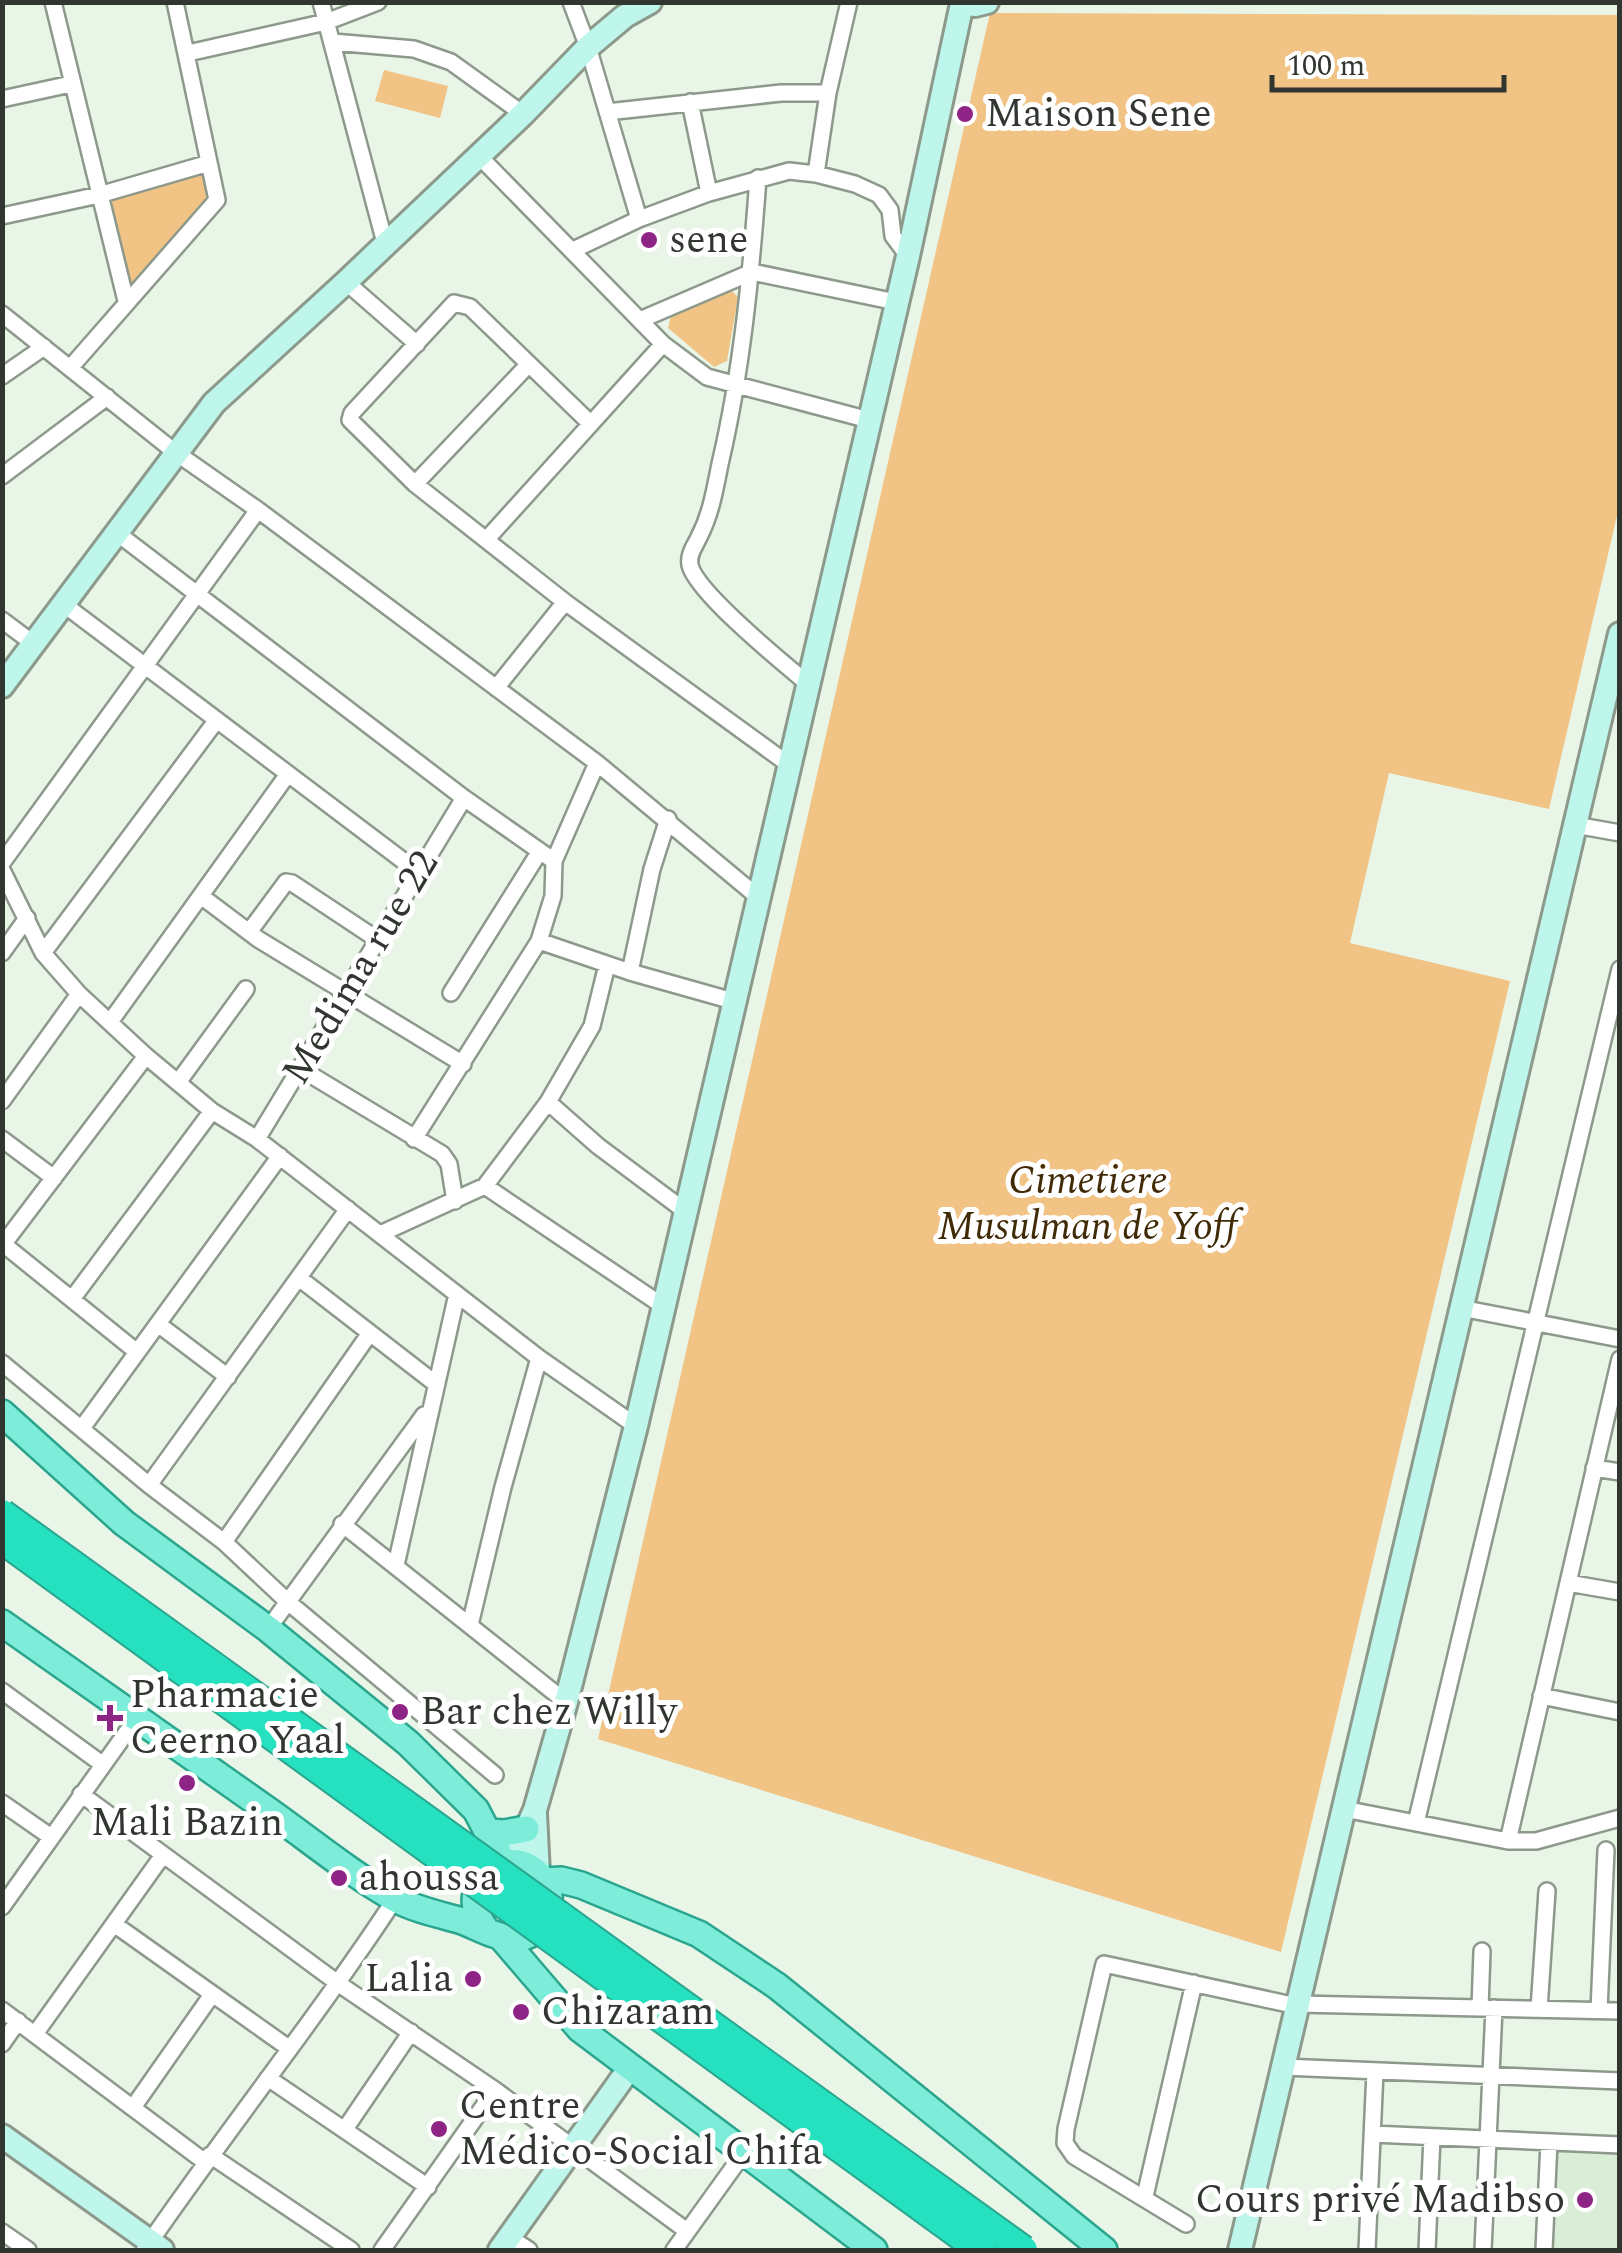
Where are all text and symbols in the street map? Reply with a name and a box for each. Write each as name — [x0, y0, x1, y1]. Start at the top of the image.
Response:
scale bar — [1272, 30, 1504, 92]
text: 100 m — [1287, 43, 1365, 89]
place label: Maison Sene — [985, 84, 1212, 145]
marker: Maison Sene — [954, 103, 976, 125]
place label: sene — [669, 210, 748, 271]
marker: sene — [638, 229, 660, 251]
street label: Medima rue 22 — [267, 839, 455, 1097]
park label: Cimetiere Musulman de Yoff — [938, 1151, 1245, 1258]
place label: Pharmacie Ceerno Yaal — [130, 1665, 345, 1772]
place label: Bar chez Willy — [420, 1682, 679, 1743]
marker: Bar chez Willy — [389, 1701, 411, 1723]
marker: Pharmacie Ceerno Yaal — [99, 1707, 121, 1729]
marker: Mali Bazin — [176, 1772, 198, 1794]
place label: Mali Bazin — [91, 1793, 283, 1854]
place label: ahoussa — [359, 1848, 500, 1909]
marker: ahoussa — [328, 1867, 350, 1889]
place label: Lalia — [365, 1949, 453, 2010]
marker: Lalia — [462, 1968, 484, 1990]
place label: Chizaram — [541, 1982, 715, 2043]
marker: Chizaram — [510, 2001, 532, 2023]
place label: Centre Médico-Social Chifa — [459, 2076, 823, 2183]
marker: Centre Médico-Social Chifa — [428, 2118, 450, 2140]
place label: Cours privé Madibso — [1195, 2170, 1565, 2231]
marker: Cours privé Madibso — [1574, 2189, 1596, 2211]

